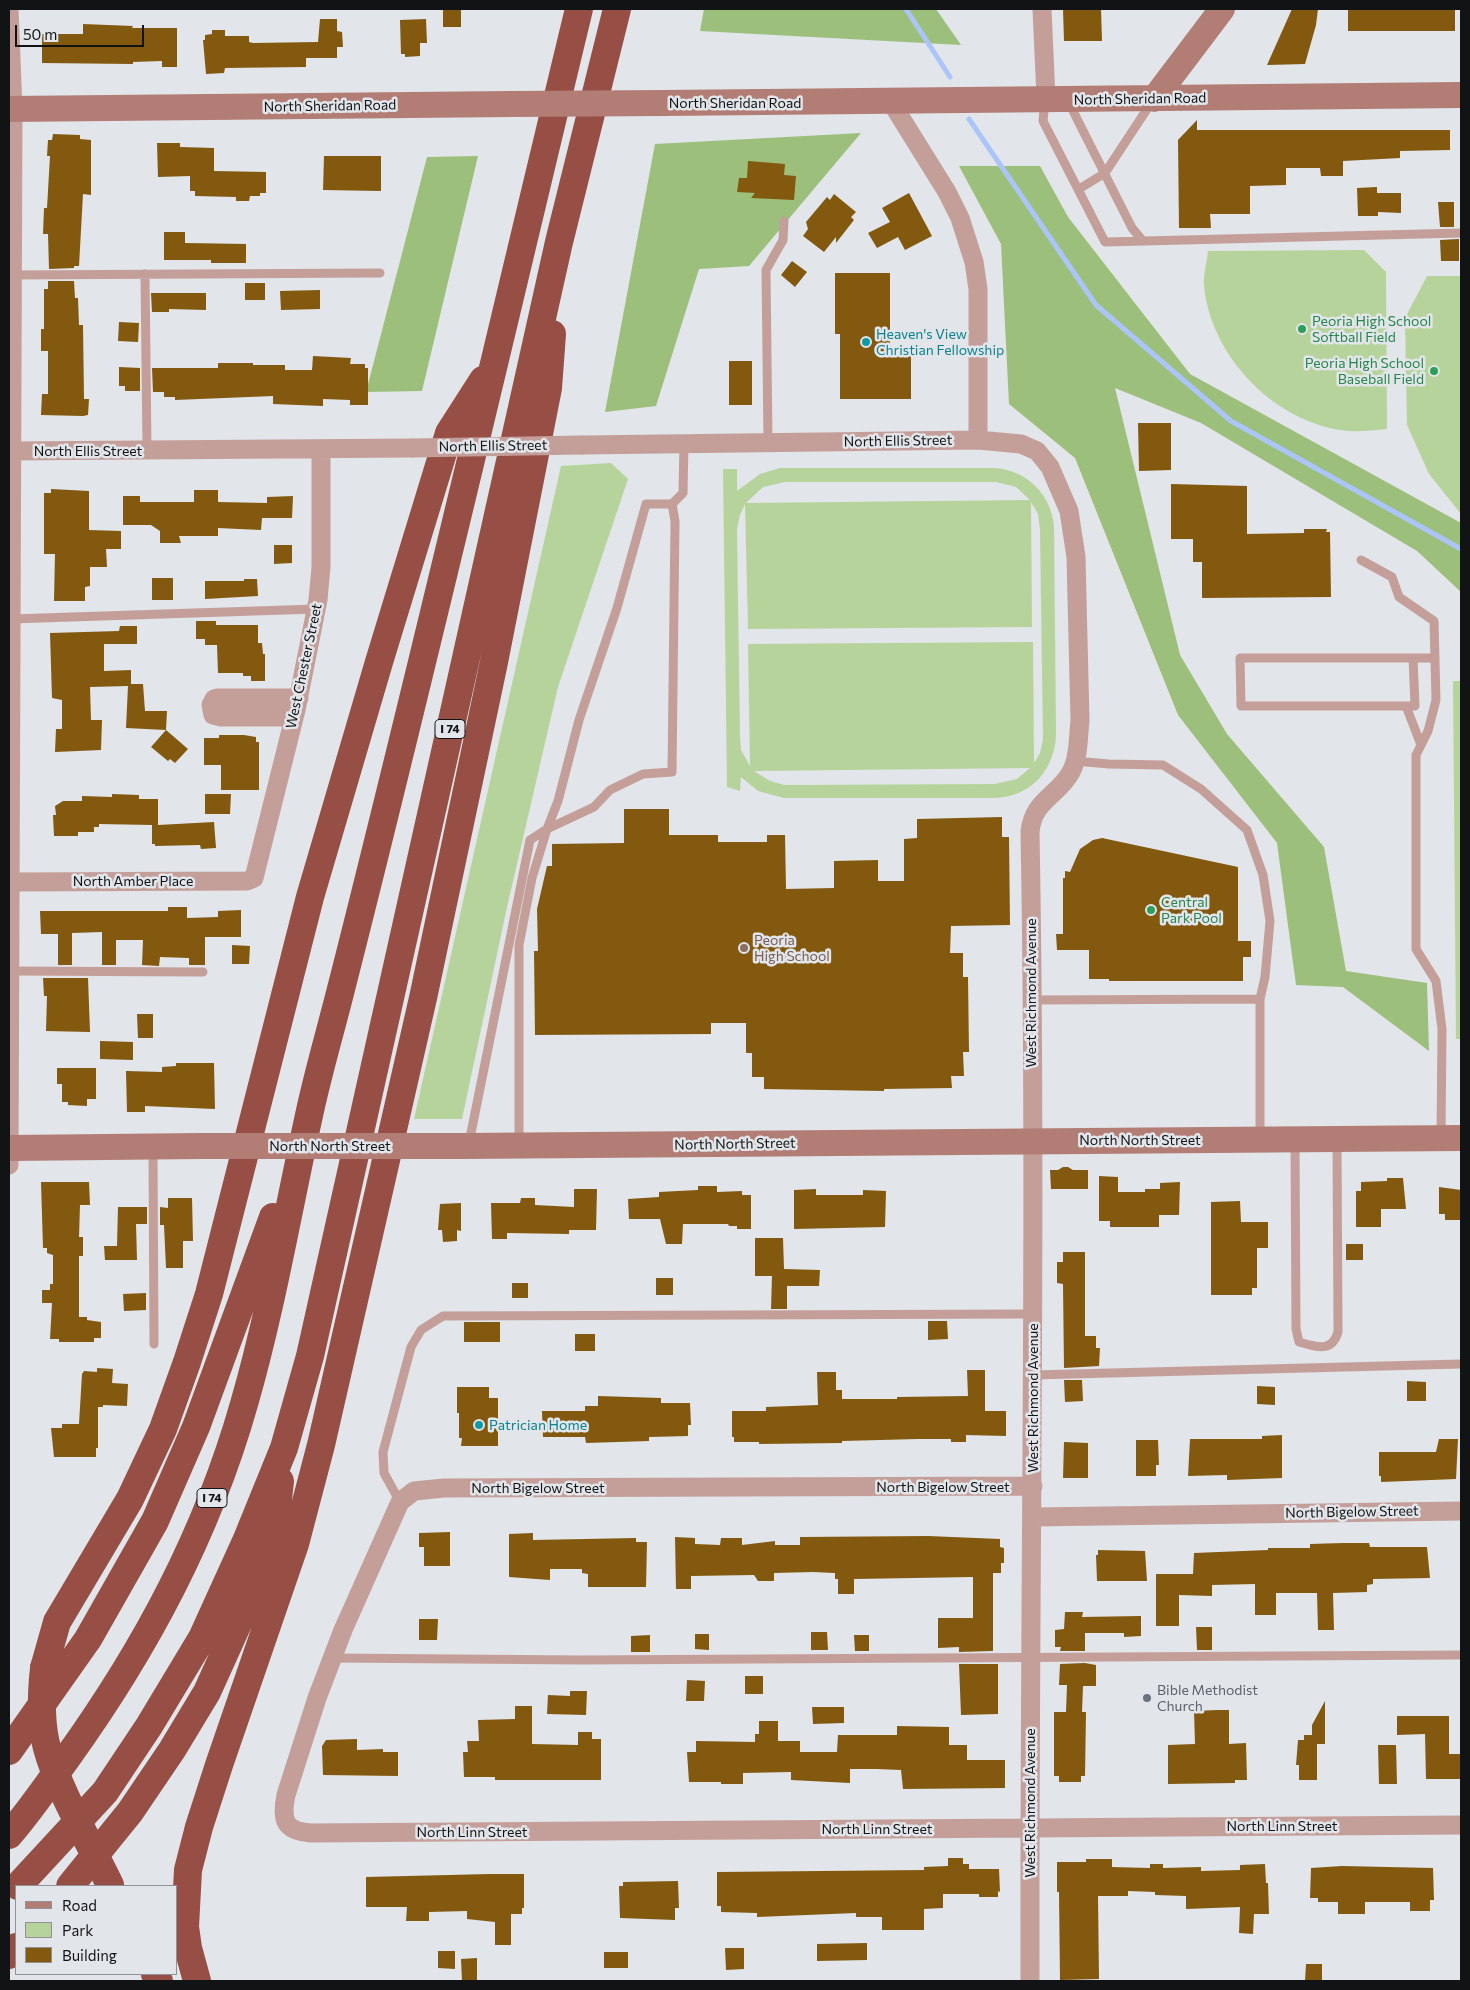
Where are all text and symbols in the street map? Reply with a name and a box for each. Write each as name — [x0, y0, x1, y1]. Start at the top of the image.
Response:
scale bar — [18, 15, 146, 47]
text: 50 m — [23, 25, 57, 43]
street label: North Sheridan Road — [1074, 89, 1206, 109]
street label: North Sheridan Road — [669, 95, 801, 111]
street label: North Sheridan Road — [264, 96, 396, 116]
place label: Peoria High School Softball Field — [1312, 313, 1431, 346]
marker: Peoria High School Softball Field — [1296, 323, 1308, 335]
place label: Heaven's View Christian Fellowship — [876, 326, 1004, 358]
marker: Heaven's View Christian Fellowship — [860, 336, 872, 348]
place label: Peoria High School Baseball Field — [1305, 355, 1424, 388]
marker: Peoria High School Baseball Field — [1428, 365, 1440, 377]
street label: North Ellis Street — [844, 432, 952, 450]
street label: North Ellis Street — [439, 437, 547, 455]
street label: North Ellis Street — [34, 443, 142, 459]
street label: West Chester Street — [283, 602, 325, 730]
road number: I 74 — [435, 720, 465, 739]
street label: North Amber Place — [73, 873, 193, 889]
place label: Central Park Pool — [1161, 894, 1222, 926]
marker: Central Park Pool — [1145, 904, 1157, 916]
street label: West Richmond Avenue — [1023, 918, 1039, 1068]
place label: Peoria High School — [754, 932, 830, 964]
marker: Peoria High School — [738, 942, 750, 954]
street label: North North Street — [1079, 1132, 1201, 1148]
street label: North North Street — [674, 1135, 796, 1153]
street label: North North Street — [269, 1138, 391, 1154]
street label: West Richmond Avenue — [1025, 1323, 1041, 1473]
place label: Patrician Home — [489, 1417, 587, 1433]
marker: Patrician Home — [473, 1419, 485, 1431]
street label: North Bigelow Street — [876, 1479, 1010, 1495]
street label: North Bigelow Street — [471, 1480, 605, 1496]
road number: I 74 — [197, 1489, 227, 1508]
street label: North Bigelow Street — [1285, 1502, 1419, 1522]
place label: Bible Methodist Church — [1157, 1682, 1258, 1714]
marker: Bible Methodist Church — [1141, 1692, 1153, 1704]
street label: West Richmond Avenue — [1022, 1728, 1038, 1878]
street label: North Linn Street — [1227, 1818, 1337, 1834]
street label: North Linn Street — [822, 1821, 932, 1837]
street label: North Linn Street — [417, 1824, 527, 1840]
legend — [15, 1885, 178, 1975]
text: Road — [62, 1896, 97, 1914]
text: Park — [62, 1921, 93, 1939]
text: Building — [62, 1946, 117, 1964]

